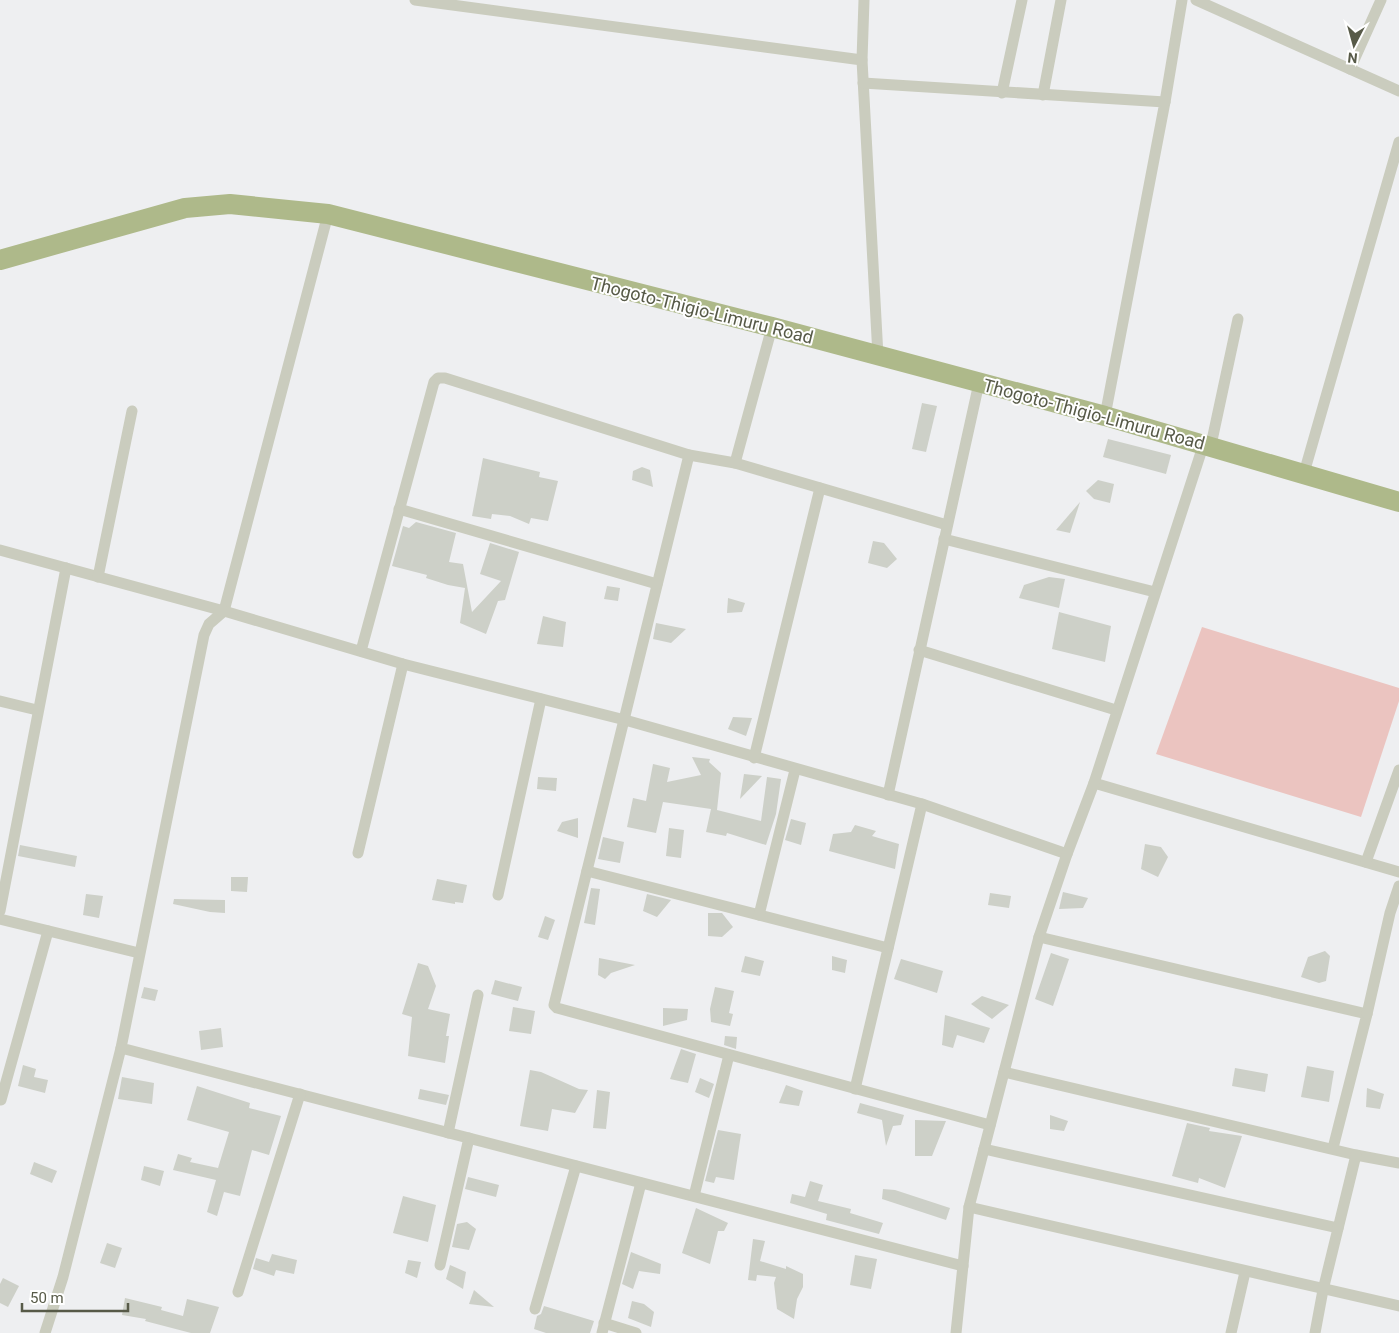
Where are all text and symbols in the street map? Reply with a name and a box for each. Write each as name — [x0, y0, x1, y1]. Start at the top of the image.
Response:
north arrow — [1329, 20, 1379, 70]
text: N — [1347, 49, 1358, 66]
street label: Thogoto-Thigio-Limuru Road — [589, 272, 815, 348]
street label: Thogoto-Thigio-Limuru Road — [981, 374, 1207, 454]
scale bar — [22, 1280, 129, 1312]
text: 50 m — [30, 1289, 64, 1307]

